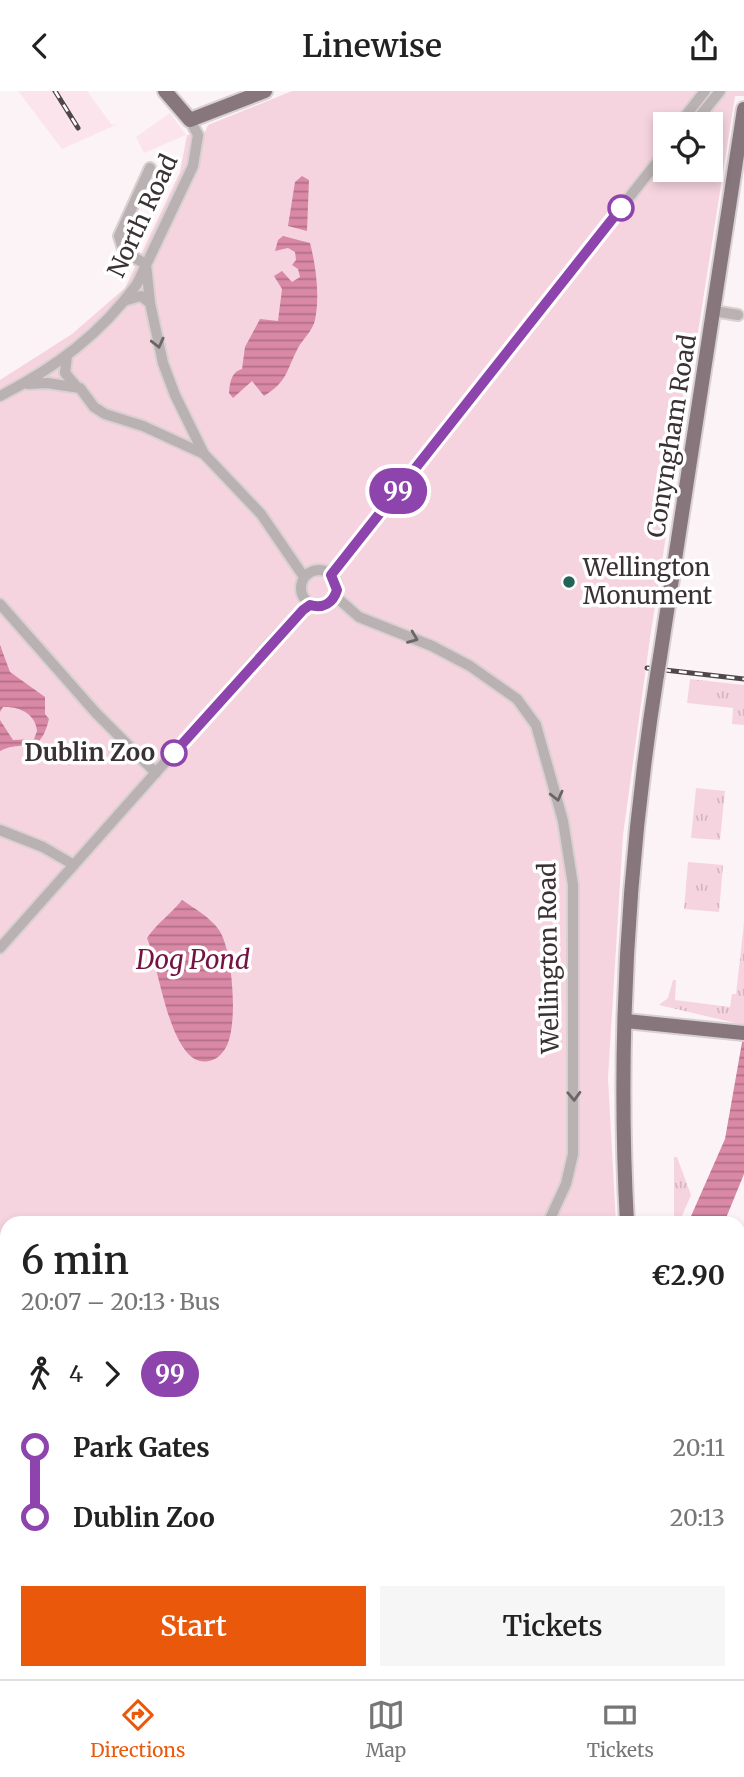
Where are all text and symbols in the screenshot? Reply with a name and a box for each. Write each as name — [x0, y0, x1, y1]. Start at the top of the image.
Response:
text: Linewise — [302, 26, 442, 66]
icon: back — [21, 27, 59, 65]
icon: share — [685, 27, 723, 65]
map controls — [653, 112, 723, 182]
button: locate — [653, 112, 723, 182]
street label: North Road — [101, 149, 185, 282]
unlabelled marker — [608, 195, 634, 221]
street label: Conyngham Road — [640, 332, 703, 540]
one-way arrow — [150, 337, 164, 349]
line badge: 99 — [366, 468, 430, 514]
text: 99 — [383, 475, 413, 506]
place label: Wellington Monument — [582, 552, 713, 611]
marker: Wellington Monument — [561, 574, 577, 590]
one-way arrow — [405, 630, 418, 644]
place label: Dublin Zoo — [24, 737, 155, 768]
marker: Dublin Zoo — [161, 740, 187, 766]
one-way arrow — [549, 790, 563, 802]
street label: Wellington Road — [531, 862, 566, 1055]
water label: Dog Pond — [135, 943, 250, 976]
one-way arrow — [566, 1090, 581, 1101]
text: 6 min — [21, 1237, 129, 1284]
text: €2.90 — [651, 1259, 725, 1292]
text: 20:07 – 20:13 · Bus — [21, 1287, 220, 1316]
icon: walk — [21, 1355, 59, 1393]
icon: forward — [93, 1355, 131, 1393]
text: 99 — [155, 1358, 185, 1389]
text: 4 — [69, 1359, 83, 1388]
text: Park Gates — [73, 1431, 210, 1464]
text: 20:11 — [673, 1433, 725, 1462]
text: Dublin Zoo — [73, 1501, 215, 1534]
text: 20:13 — [670, 1503, 725, 1532]
button: Start — [21, 1586, 366, 1666]
button: Tickets — [380, 1586, 725, 1666]
tab: Directions — [90, 1696, 185, 1762]
tab: Map — [366, 1696, 406, 1762]
tab: Tickets — [587, 1696, 654, 1762]

